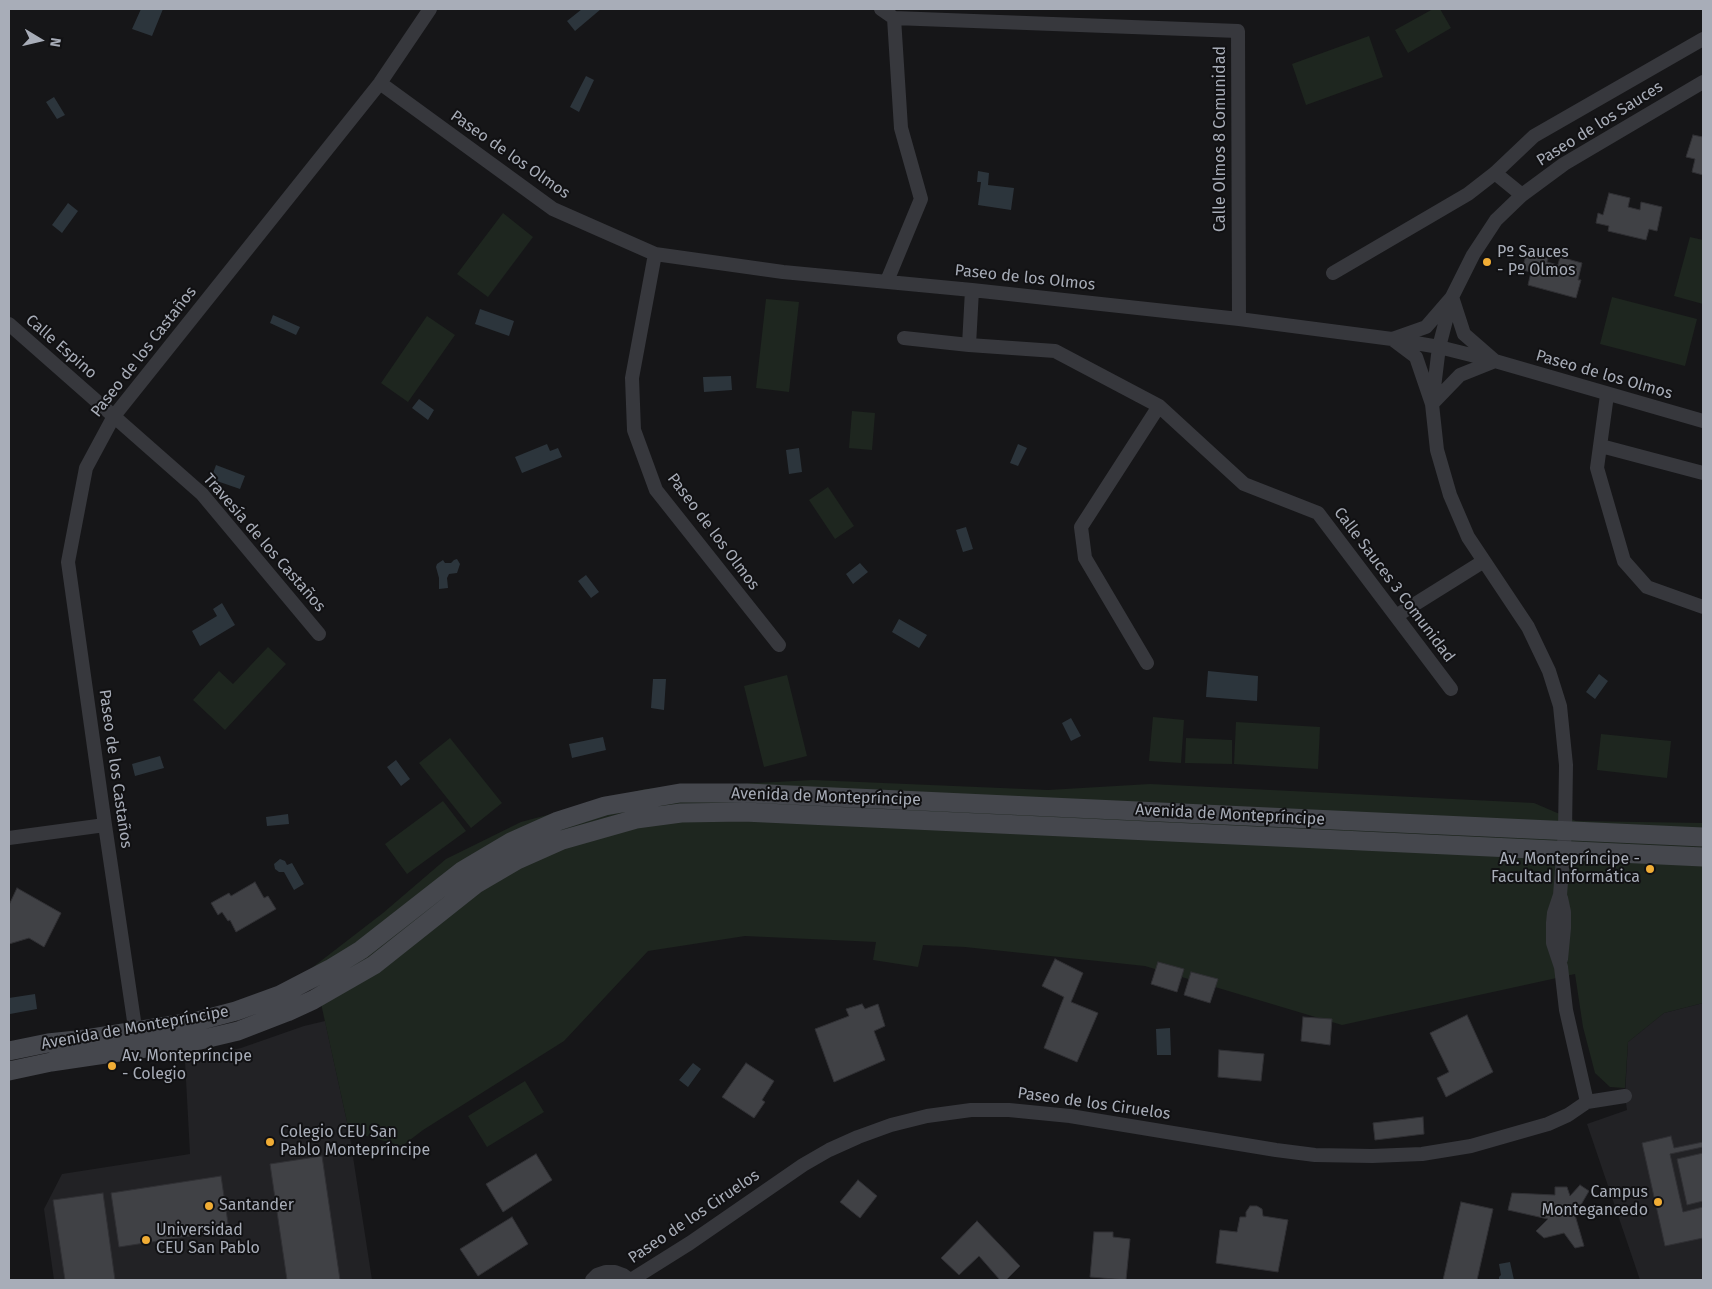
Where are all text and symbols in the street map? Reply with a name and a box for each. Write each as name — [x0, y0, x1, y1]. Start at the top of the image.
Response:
north arrow — [15, 15, 65, 65]
text: N — [46, 36, 64, 48]
street label: Calle Olmos 8 Comunidad — [1211, 46, 1231, 232]
street label: Paseo de los Sauces — [1533, 77, 1667, 171]
street label: Paseo de los Olmos — [447, 107, 573, 203]
place label: Pº Sauces - Pº Olmos — [1497, 243, 1576, 281]
marker: Pº Sauces - Pº Olmos — [1481, 256, 1493, 268]
street label: Paseo de los Olmos — [954, 261, 1096, 295]
street label: Paseo de los Castaños — [87, 283, 201, 421]
street label: Calle Espino — [21, 311, 101, 383]
street label: Paseo de los Olmos — [1533, 346, 1675, 404]
street label: Travesía de los Castaños — [199, 470, 329, 616]
street label: Paseo de los Olmos — [663, 470, 763, 594]
street label: Calle Sauces 3 Comunidad — [1329, 504, 1459, 666]
street label: Paseo de los Castaños — [94, 688, 136, 850]
street label: Avenida de Montepríncipe — [731, 784, 921, 810]
street label: Avenida de Montepríncipe — [1135, 800, 1325, 830]
place label: Av. Montepríncipe - Facultad Informática — [1491, 850, 1640, 888]
marker: Av. Montepríncipe - Facultad Informática — [1644, 863, 1656, 875]
street label: Avenida de Montepríncipe — [40, 1002, 230, 1054]
place label: Av. Montepríncipe - Colegio — [122, 1047, 252, 1085]
marker: Av. Montepríncipe - Colegio — [106, 1060, 118, 1072]
street label: Paseo de los Ciruelos — [1016, 1084, 1172, 1124]
place label: Colegio CEU San Pablo Montepríncipe — [280, 1123, 430, 1161]
marker: Colegio CEU San Pablo Montepríncipe — [264, 1136, 276, 1148]
street label: Paseo de los Ciruelos — [625, 1166, 763, 1268]
place label: Campus Montegancedo — [1542, 1183, 1648, 1221]
place label: Santander — [219, 1196, 294, 1216]
marker: Campus Montegancedo — [1652, 1196, 1664, 1208]
marker: Santander — [203, 1200, 215, 1212]
place label: Universidad CEU San Pablo — [156, 1221, 260, 1259]
marker: Universidad CEU San Pablo — [140, 1234, 152, 1246]

